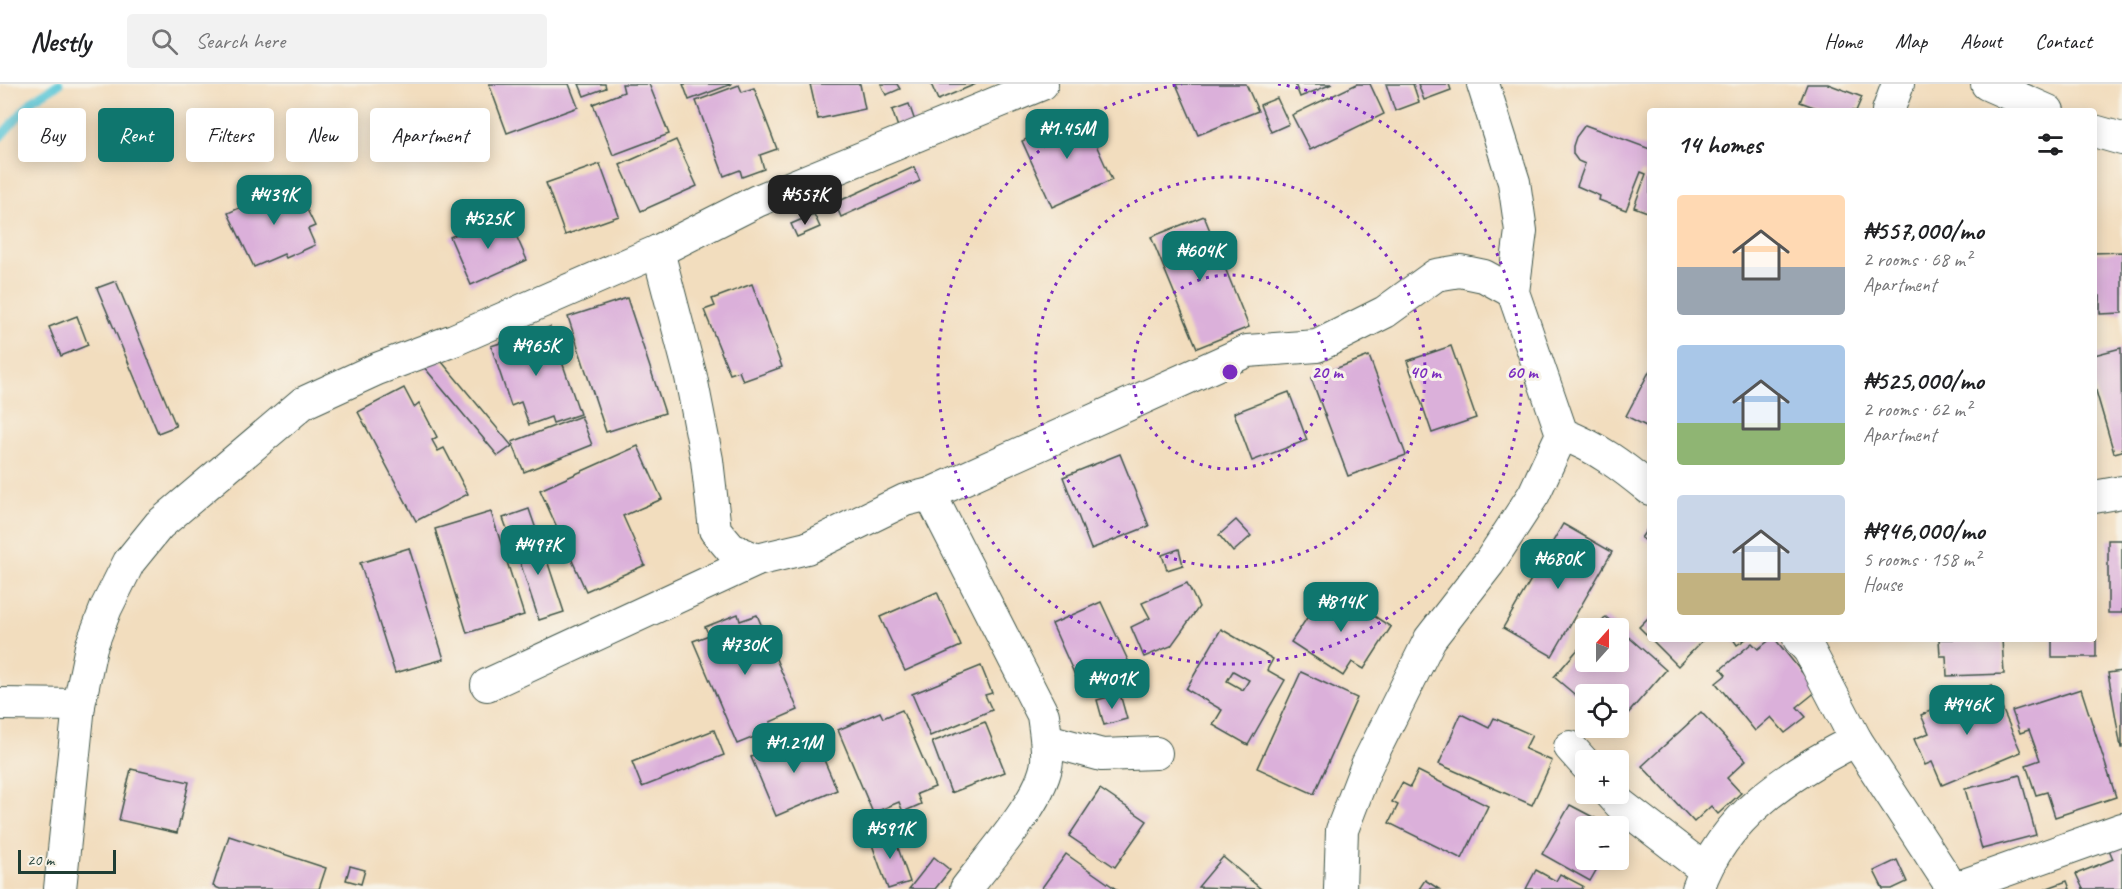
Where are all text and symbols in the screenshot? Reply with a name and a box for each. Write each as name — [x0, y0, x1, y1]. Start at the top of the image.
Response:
search box — [127, 14, 547, 68]
text: Nestly — [30, 24, 91, 59]
icon: search — [148, 25, 181, 58]
text: Search here — [196, 27, 285, 55]
text: Home — [1824, 28, 1862, 54]
text: Map — [1895, 28, 1927, 54]
text: About — [1960, 28, 2002, 54]
text: Contact — [2035, 28, 2092, 54]
chip: Buy — [18, 108, 86, 162]
chip: Rent — [98, 108, 174, 162]
chip: Filters — [186, 108, 274, 162]
chip: New — [286, 108, 358, 162]
chip: Apartment — [370, 108, 490, 162]
pin: ₦1.45M — [1018, 109, 1116, 160]
text: ₦1.45M — [1039, 116, 1095, 141]
text: 14 homes — [1677, 128, 1762, 161]
icon: filters — [2034, 128, 2067, 161]
pin: ₦439K — [232, 175, 316, 226]
pin: ₦557K — [763, 175, 847, 226]
text: ₦439K — [251, 182, 297, 207]
text: ₦557K — [782, 182, 828, 207]
pin: ₦525K — [446, 199, 530, 250]
text: ₦525K — [465, 206, 511, 231]
text: ₦557,000/mo — [1863, 214, 1984, 247]
icon: home — [1725, 219, 1797, 291]
pin: ₦604K — [1158, 231, 1242, 282]
text: ₦604K — [1176, 238, 1224, 263]
text: 2 rooms · 68 m² — [1863, 247, 1971, 272]
text: Apartment — [1863, 272, 1936, 297]
pin: ₦965K — [494, 326, 578, 377]
text: ₦965K — [513, 333, 559, 358]
text: 20 m — [1312, 361, 1344, 383]
text: 40 m — [1410, 361, 1442, 383]
text: 60 m — [1506, 361, 1539, 383]
centre of rings — [1220, 362, 1240, 382]
text: ₦525,000/mo — [1863, 364, 1984, 397]
icon: home — [1725, 369, 1797, 441]
text: 2 rooms · 62 m² — [1863, 397, 1971, 422]
text: Apartment — [1863, 422, 1936, 447]
text: ₦946,000/mo — [1863, 514, 1985, 547]
icon: home — [1725, 519, 1797, 591]
pin: ₦497K — [496, 525, 580, 576]
text: ₦497K — [515, 532, 561, 557]
pin: ₦680K — [1516, 539, 1600, 590]
text: ₦680K — [1534, 546, 1582, 571]
text: 5 rooms · 158 m² — [1863, 547, 1980, 572]
text: House — [1863, 572, 1902, 597]
pin: ₦814K — [1299, 582, 1383, 633]
text: ₦814K — [1317, 589, 1365, 614]
north arrow — [1575, 618, 1629, 672]
map controls — [1575, 618, 1629, 870]
pin: ₦730K — [703, 625, 787, 676]
text: ₦730K — [722, 632, 768, 657]
pin: ₦401K — [1070, 659, 1154, 710]
text: ₦401K — [1088, 666, 1136, 691]
button: locate — [1575, 684, 1629, 738]
pin: ₦946K — [1925, 685, 2009, 736]
text: ₦946K — [1943, 692, 1991, 717]
pin: ₦1.21M — [745, 723, 843, 774]
text: ₦1.21M — [766, 730, 822, 755]
button: + — [1575, 750, 1629, 804]
pin: ₦591K — [848, 809, 932, 860]
text: ₦591K — [867, 816, 913, 841]
button: − — [1575, 816, 1629, 870]
scale bar — [18, 847, 116, 874]
text: 20 m — [27, 850, 54, 870]

